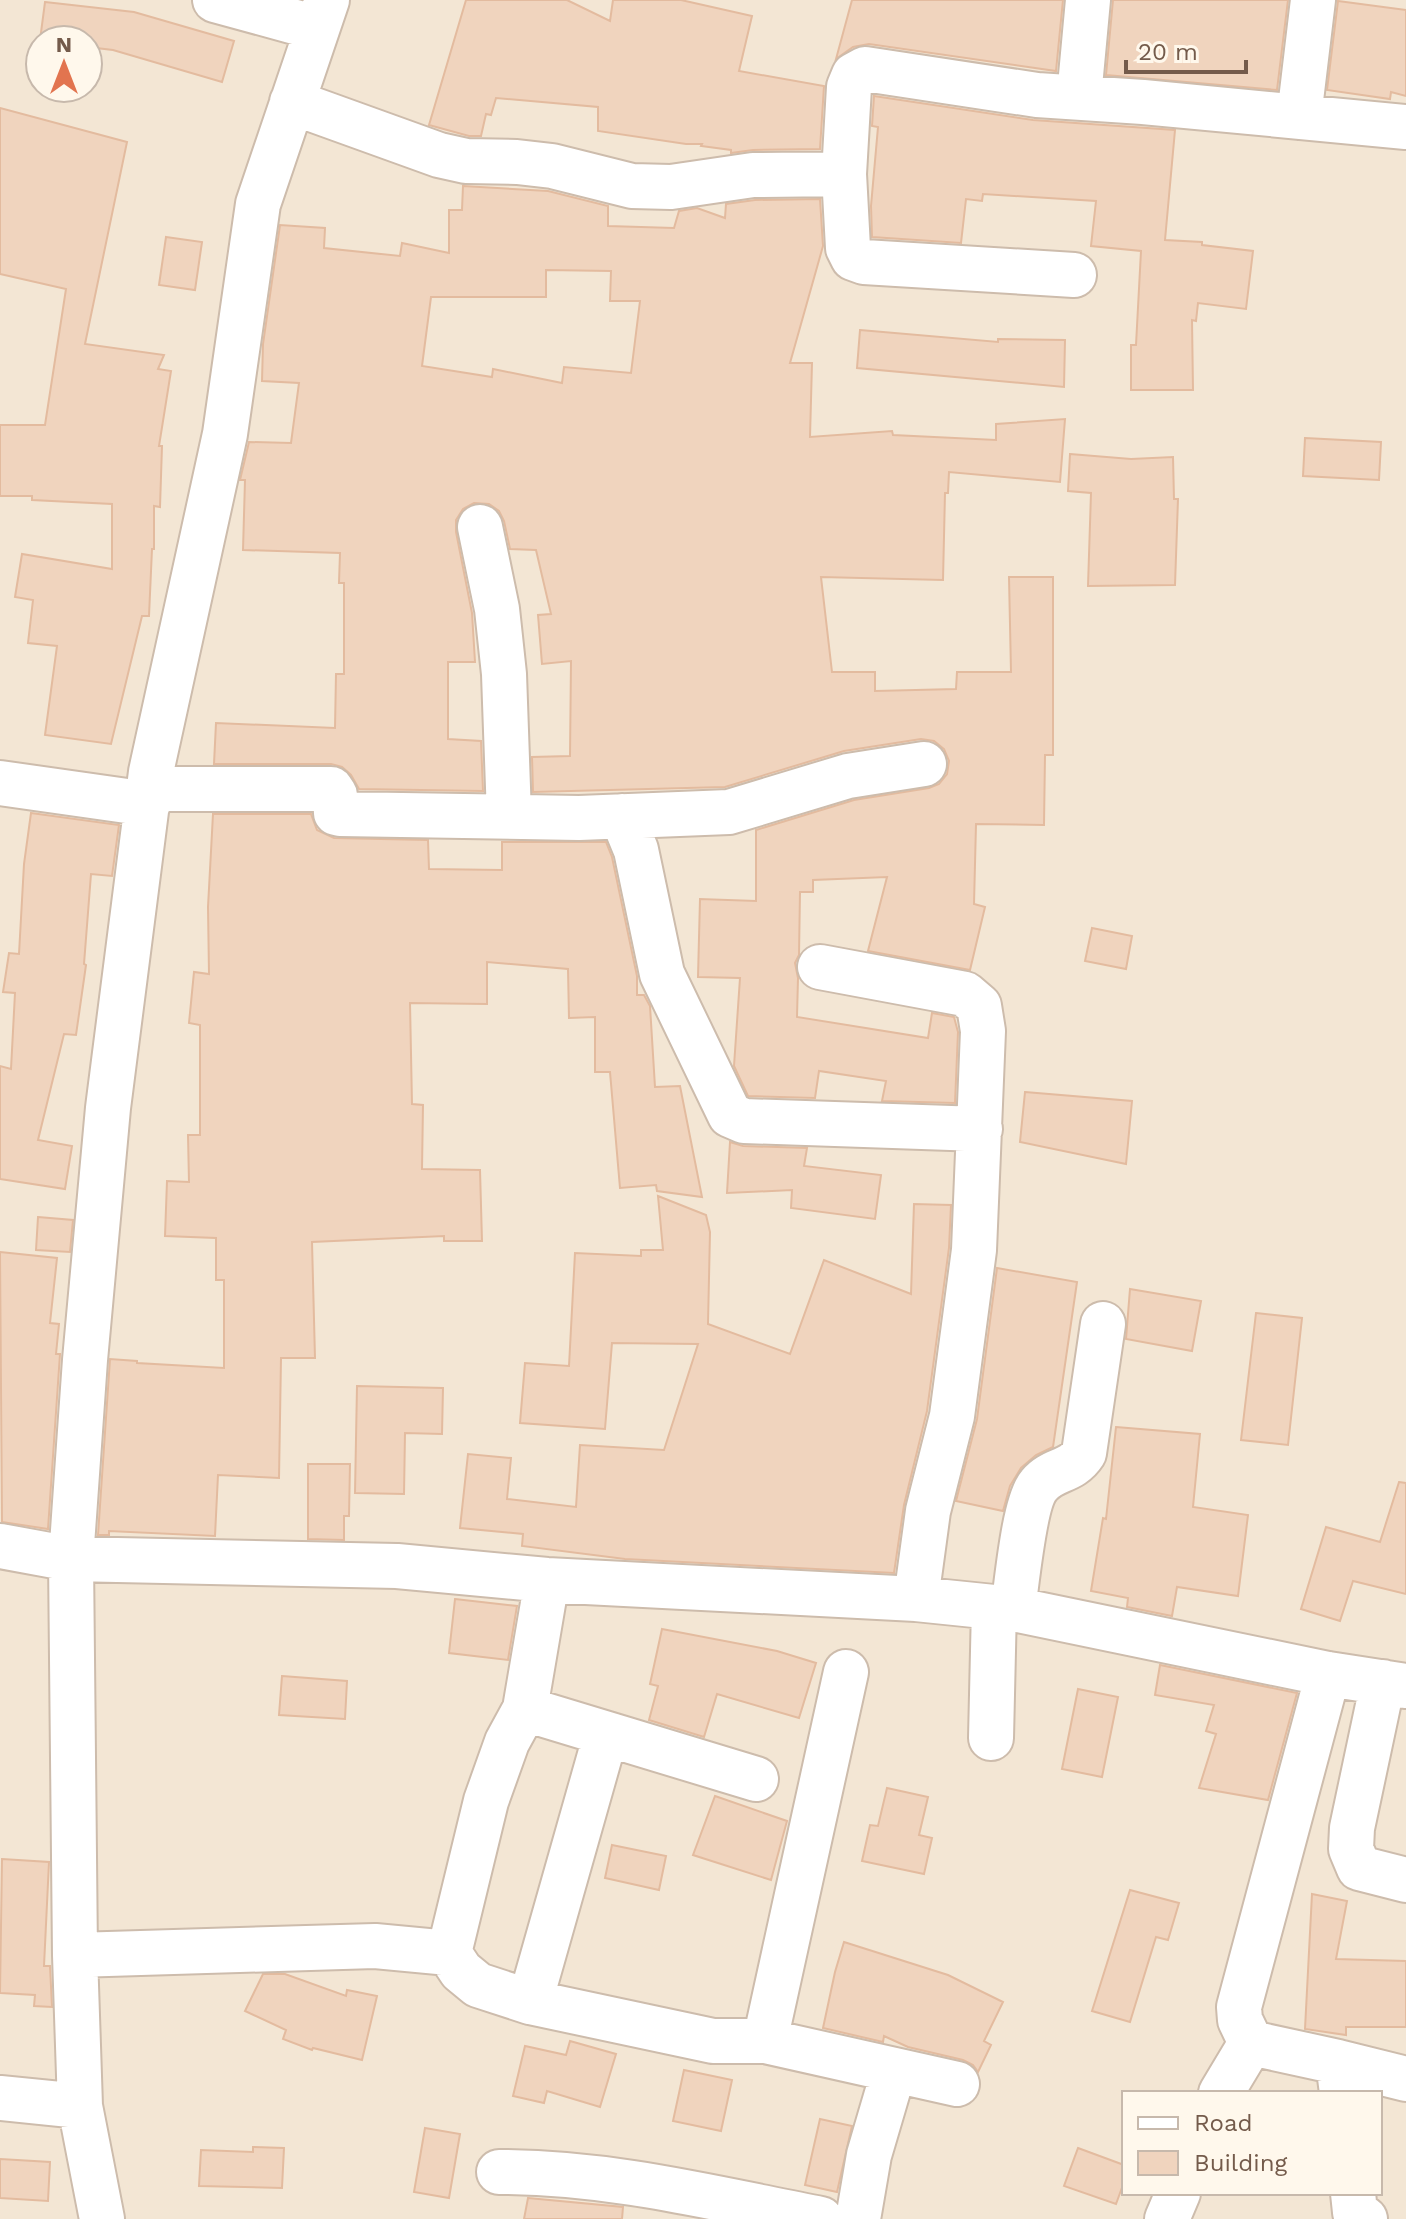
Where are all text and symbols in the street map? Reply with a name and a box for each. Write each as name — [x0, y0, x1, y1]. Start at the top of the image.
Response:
north arrow — [24, 24, 104, 104]
scale bar — [1126, 24, 1246, 74]
text: N — [56, 32, 72, 57]
text: 20 m — [1138, 38, 1198, 66]
legend — [1122, 2091, 1382, 2195]
text: Road — [1194, 2109, 1253, 2137]
text: Building — [1194, 2149, 1287, 2177]

